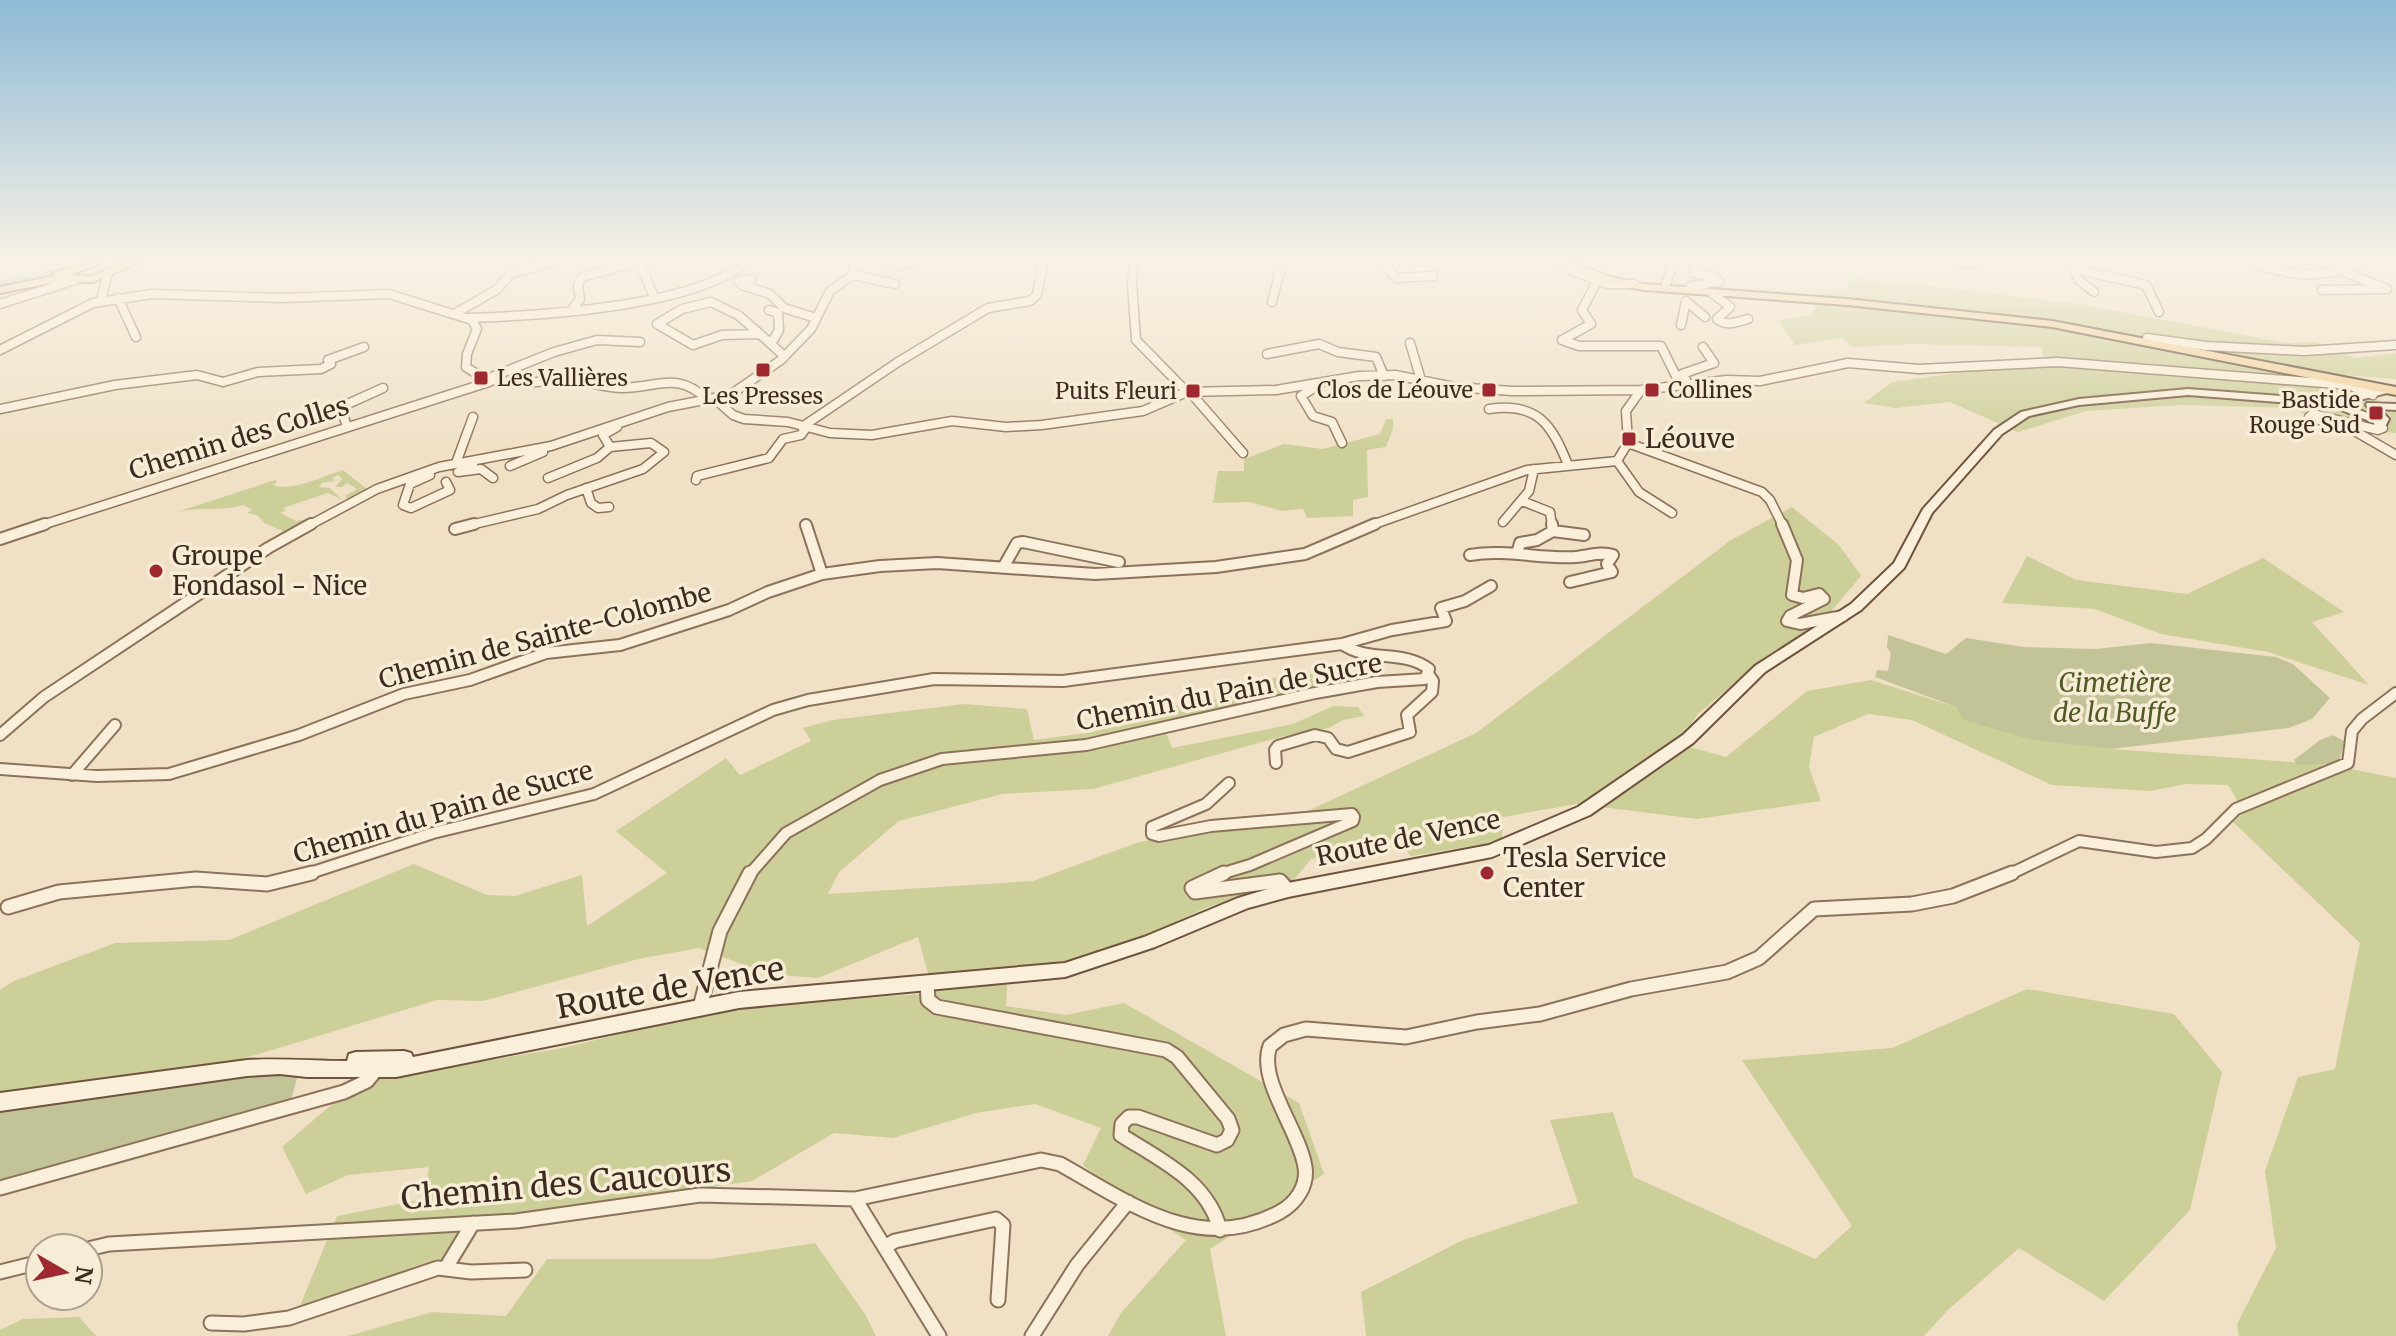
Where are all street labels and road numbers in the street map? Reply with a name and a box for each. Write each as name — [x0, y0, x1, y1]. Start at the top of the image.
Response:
street label: Chemin des Colles — [125, 388, 353, 487]
street label: Chemin de Sainte-Colombe — [375, 575, 715, 696]
street label: Chemin du Pain de Sucre — [1073, 646, 1384, 737]
street label: Chemin du Pain de Sucre — [289, 753, 597, 870]
street label: Route de Vence — [1313, 802, 1503, 873]
street label: Route de Vence — [553, 948, 787, 1028]
street label: Chemin des Caucours — [399, 1150, 733, 1218]

